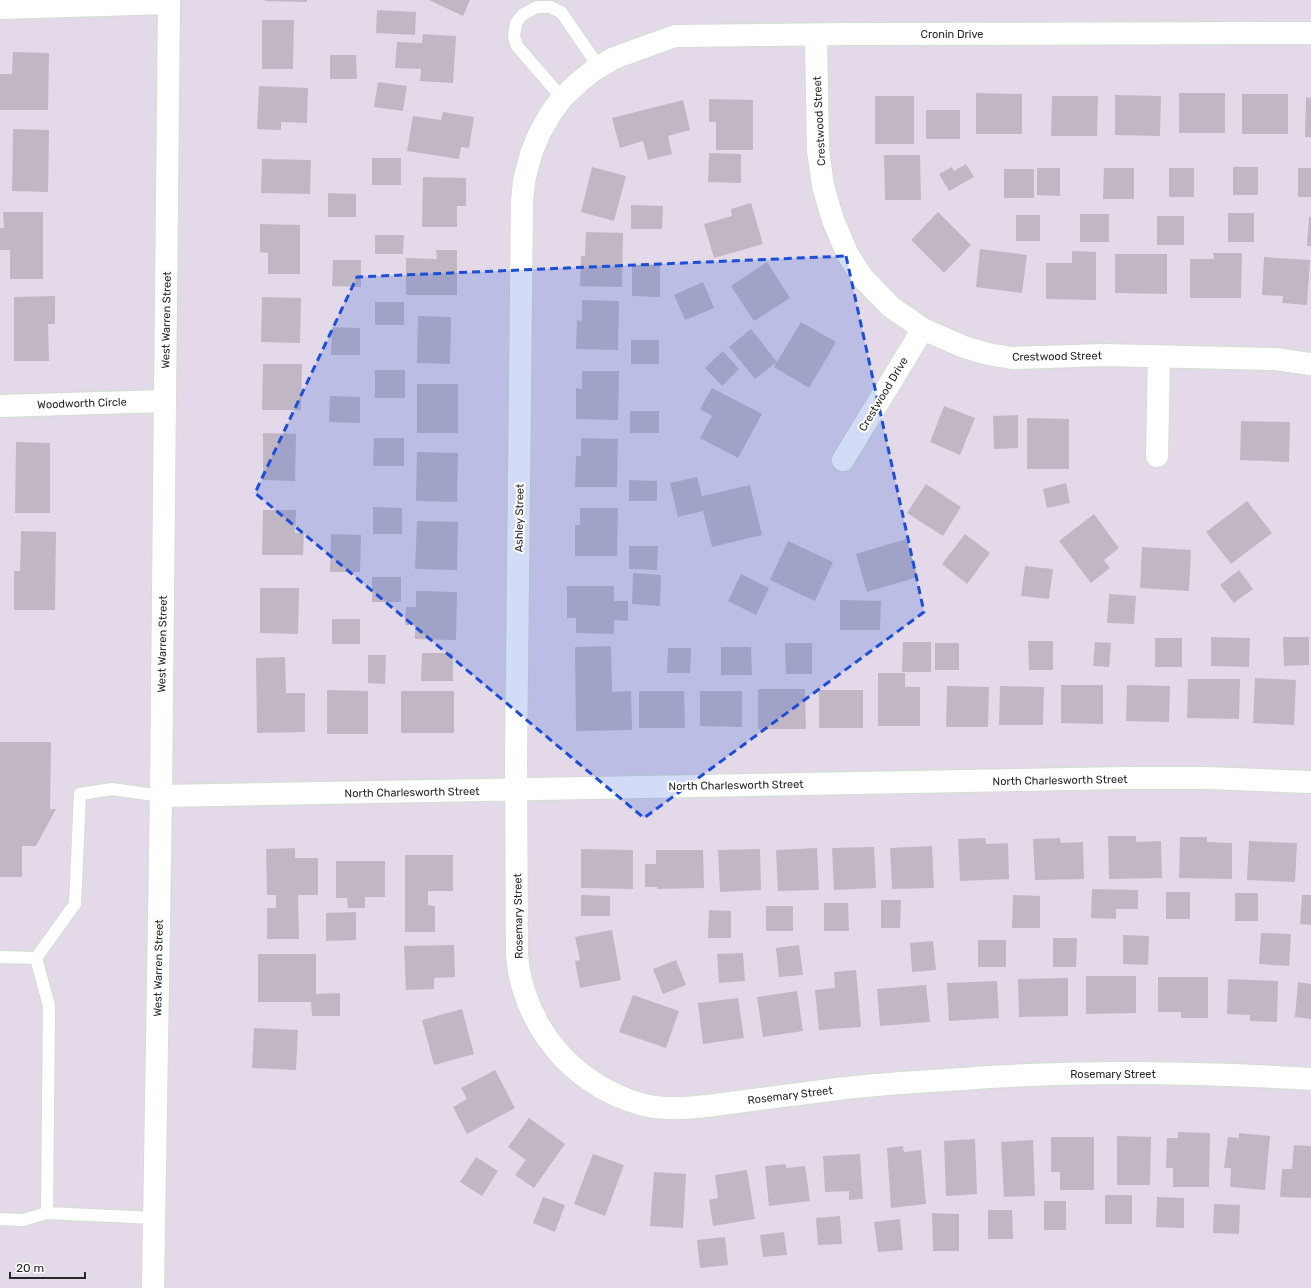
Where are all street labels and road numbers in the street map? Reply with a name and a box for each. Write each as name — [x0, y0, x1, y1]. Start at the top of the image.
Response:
street label: Cronin Drive — [921, 28, 983, 41]
street label: Crestwood Street — [811, 75, 828, 166]
street label: West Warren Street — [159, 271, 174, 369]
street label: Crestwood Street — [1012, 349, 1103, 364]
street label: Crestwood Drive — [856, 355, 911, 434]
street label: Woodworth Circle — [37, 395, 127, 412]
street label: Ashley Street — [512, 483, 527, 552]
street label: West Warren Street — [155, 595, 170, 693]
street label: North Charlesworth Street — [992, 773, 1128, 788]
street label: North Charlesworth Street — [668, 778, 804, 793]
street label: North Charlesworth Street — [344, 785, 480, 800]
street label: Rosemary Street — [511, 872, 526, 959]
street label: West Warren Street — [151, 919, 166, 1017]
street label: Rosemary Street — [1070, 1068, 1156, 1081]
street label: Rosemary Street — [747, 1084, 834, 1107]

